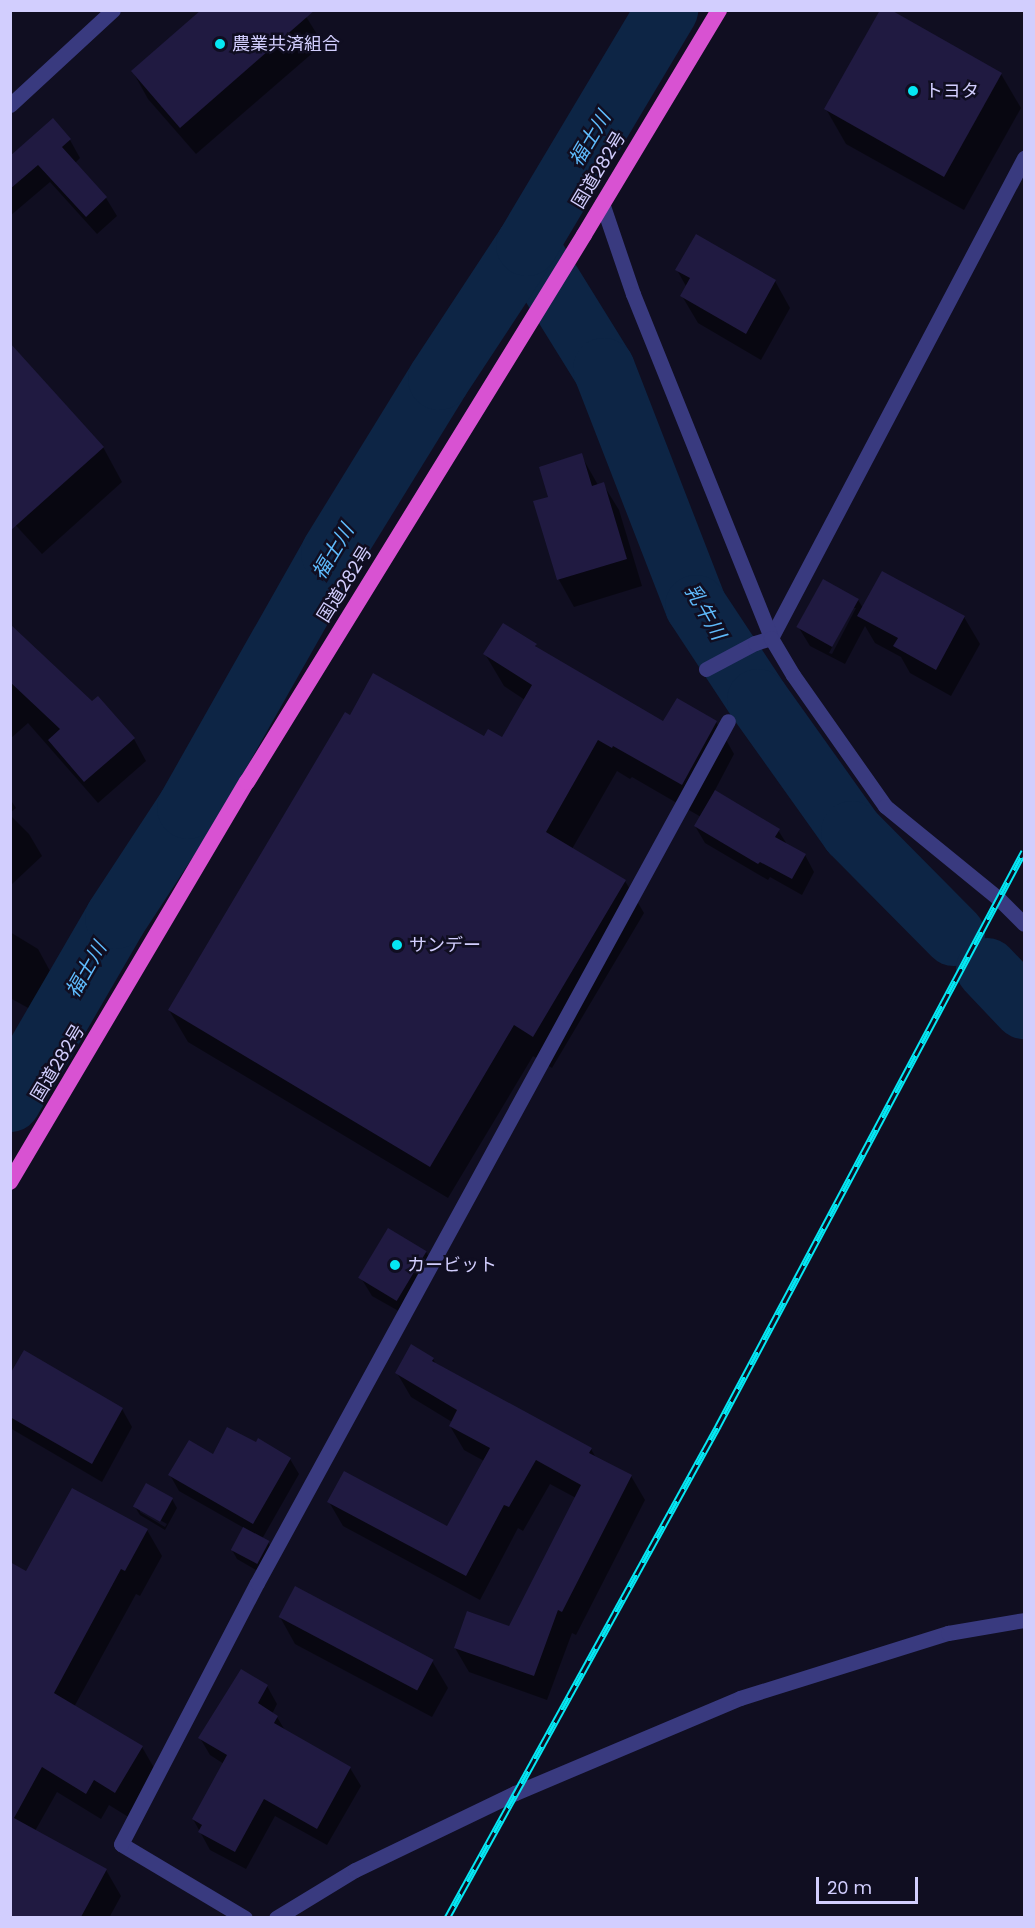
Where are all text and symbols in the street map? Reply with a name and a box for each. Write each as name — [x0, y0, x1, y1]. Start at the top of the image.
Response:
place label: 農業共済組合 — [232, 33, 340, 55]
marker: 農業共済組合 — [213, 37, 227, 51]
place label: トヨタ — [925, 80, 979, 102]
marker: トヨタ — [906, 84, 920, 98]
water label: 福士川 — [564, 107, 616, 171]
street label: 国道282号 — [568, 128, 630, 212]
water label: 福士川 — [307, 520, 359, 584]
street label: 国道282号 — [313, 542, 377, 626]
water label: 乳牛川 — [680, 580, 730, 644]
place label: サンデー — [409, 934, 481, 956]
water label: 福士川 — [61, 938, 111, 1002]
marker: サンデー — [390, 938, 404, 952]
street label: 国道282号 — [27, 1021, 89, 1105]
place label: カービット — [407, 1254, 497, 1276]
marker: カービット — [388, 1258, 402, 1272]
scale bar — [819, 1865, 921, 1903]
text: 20 m — [827, 1875, 872, 1900]

